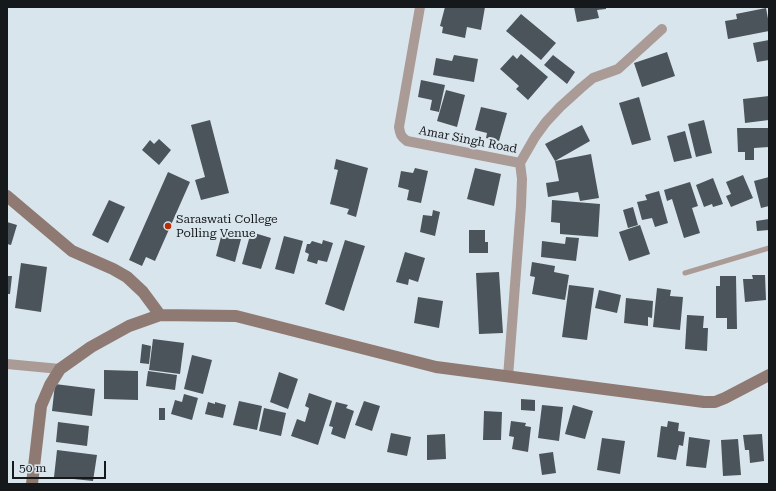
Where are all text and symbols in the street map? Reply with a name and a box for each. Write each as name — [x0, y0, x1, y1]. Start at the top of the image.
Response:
street label: Amar Singh Road — [418, 123, 518, 157]
place label: Saraswati College Polling Venue — [176, 212, 278, 240]
marker: Saraswati College Polling Venue — [163, 221, 173, 231]
scale bar — [14, 453, 108, 479]
text: 50 m — [19, 461, 46, 475]

